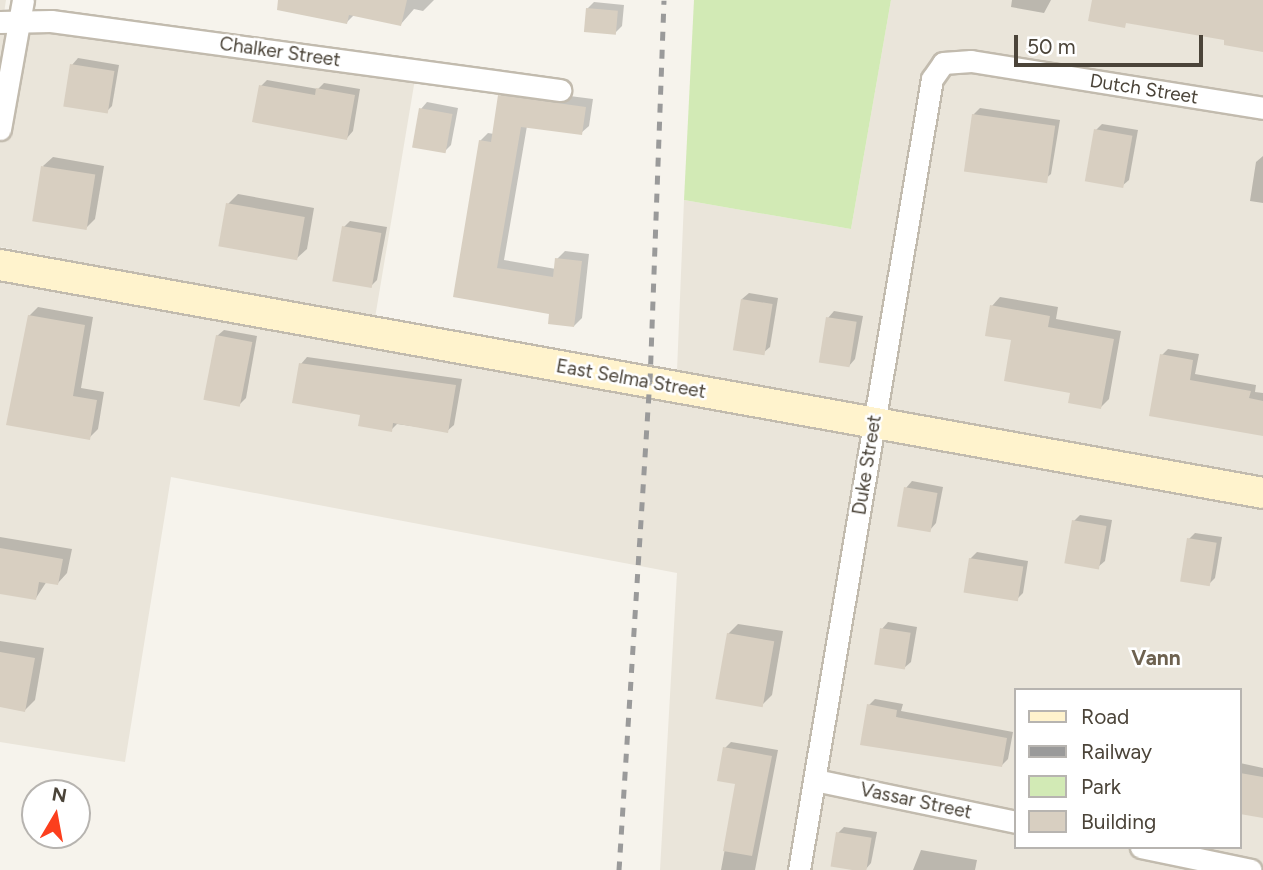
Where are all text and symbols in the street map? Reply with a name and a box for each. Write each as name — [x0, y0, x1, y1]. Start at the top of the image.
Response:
scale bar — [1018, 21, 1207, 65]
street label: Chalker Street — [218, 32, 342, 72]
text: 50 m — [1027, 34, 1076, 59]
street label: Dutch Street — [1088, 69, 1200, 109]
street label: East Selma Street — [554, 355, 708, 403]
street label: Duke Street — [848, 413, 886, 517]
district label: Vann — [1131, 645, 1181, 671]
legend — [1014, 688, 1242, 849]
text: Road — [1081, 704, 1129, 729]
text: Railway — [1081, 739, 1152, 764]
text: Park — [1081, 774, 1121, 799]
street label: Vassar Street — [858, 778, 974, 824]
north arrow — [21, 779, 91, 849]
text: N — [50, 782, 69, 807]
text: Building — [1081, 809, 1156, 834]

